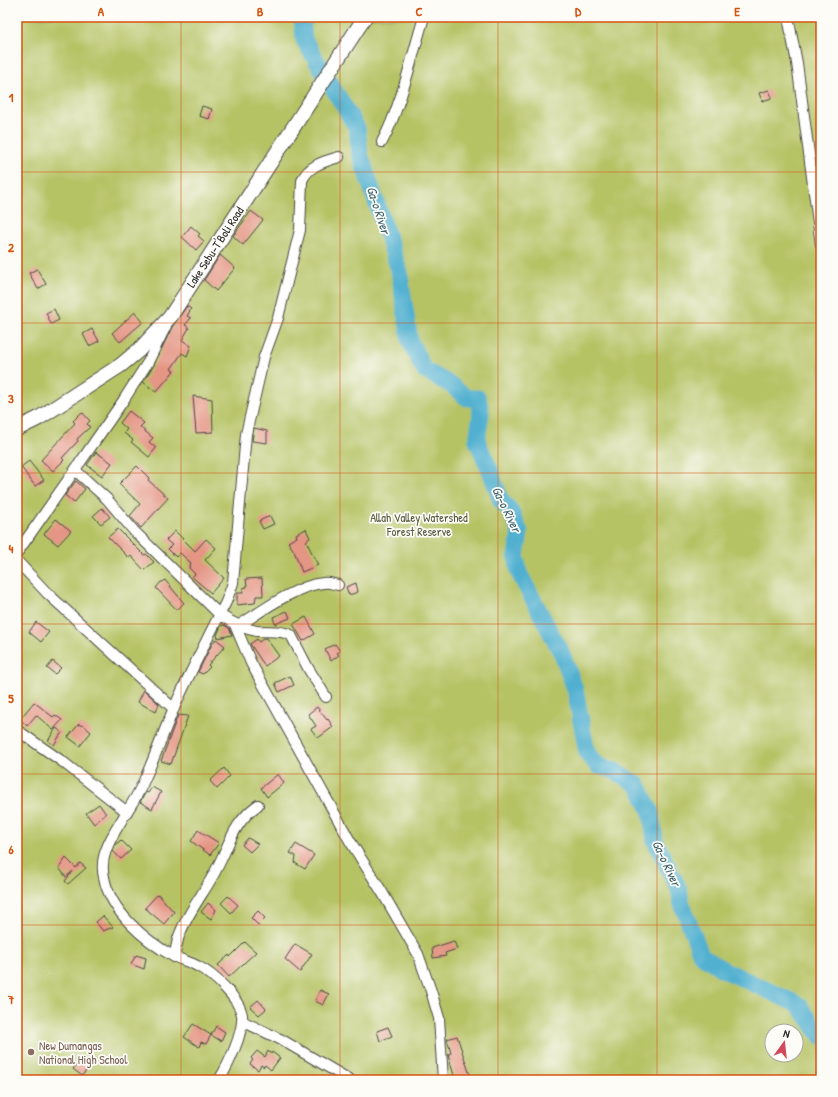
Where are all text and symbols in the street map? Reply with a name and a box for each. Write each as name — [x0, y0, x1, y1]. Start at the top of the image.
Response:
text: A — [98, 2, 105, 20]
text: B — [257, 2, 264, 20]
text: C — [415, 2, 423, 20]
text: D — [575, 2, 582, 20]
text: E — [734, 2, 740, 20]
text: 1 — [9, 88, 14, 106]
water label: Ga-o River — [363, 184, 396, 238]
street label: Lake Sebu-T'Boli Road — [182, 203, 248, 291]
text: 2 — [8, 238, 15, 256]
text: 3 — [8, 389, 14, 407]
water label: Ga-o River — [488, 483, 527, 537]
park label: Allah Valley Watershed Forest Reserve — [370, 509, 468, 540]
text: 4 — [9, 539, 14, 557]
text: 5 — [8, 689, 14, 707]
water label: Ga-o River — [648, 837, 686, 891]
text: 6 — [8, 840, 14, 858]
text: 7 — [7, 990, 15, 1008]
north arrow — [764, 1023, 804, 1063]
text: N — [782, 1026, 791, 1041]
place label: New Dumangas National High School — [39, 1037, 128, 1068]
marker: New Dumangas National High School — [26, 1047, 36, 1057]

